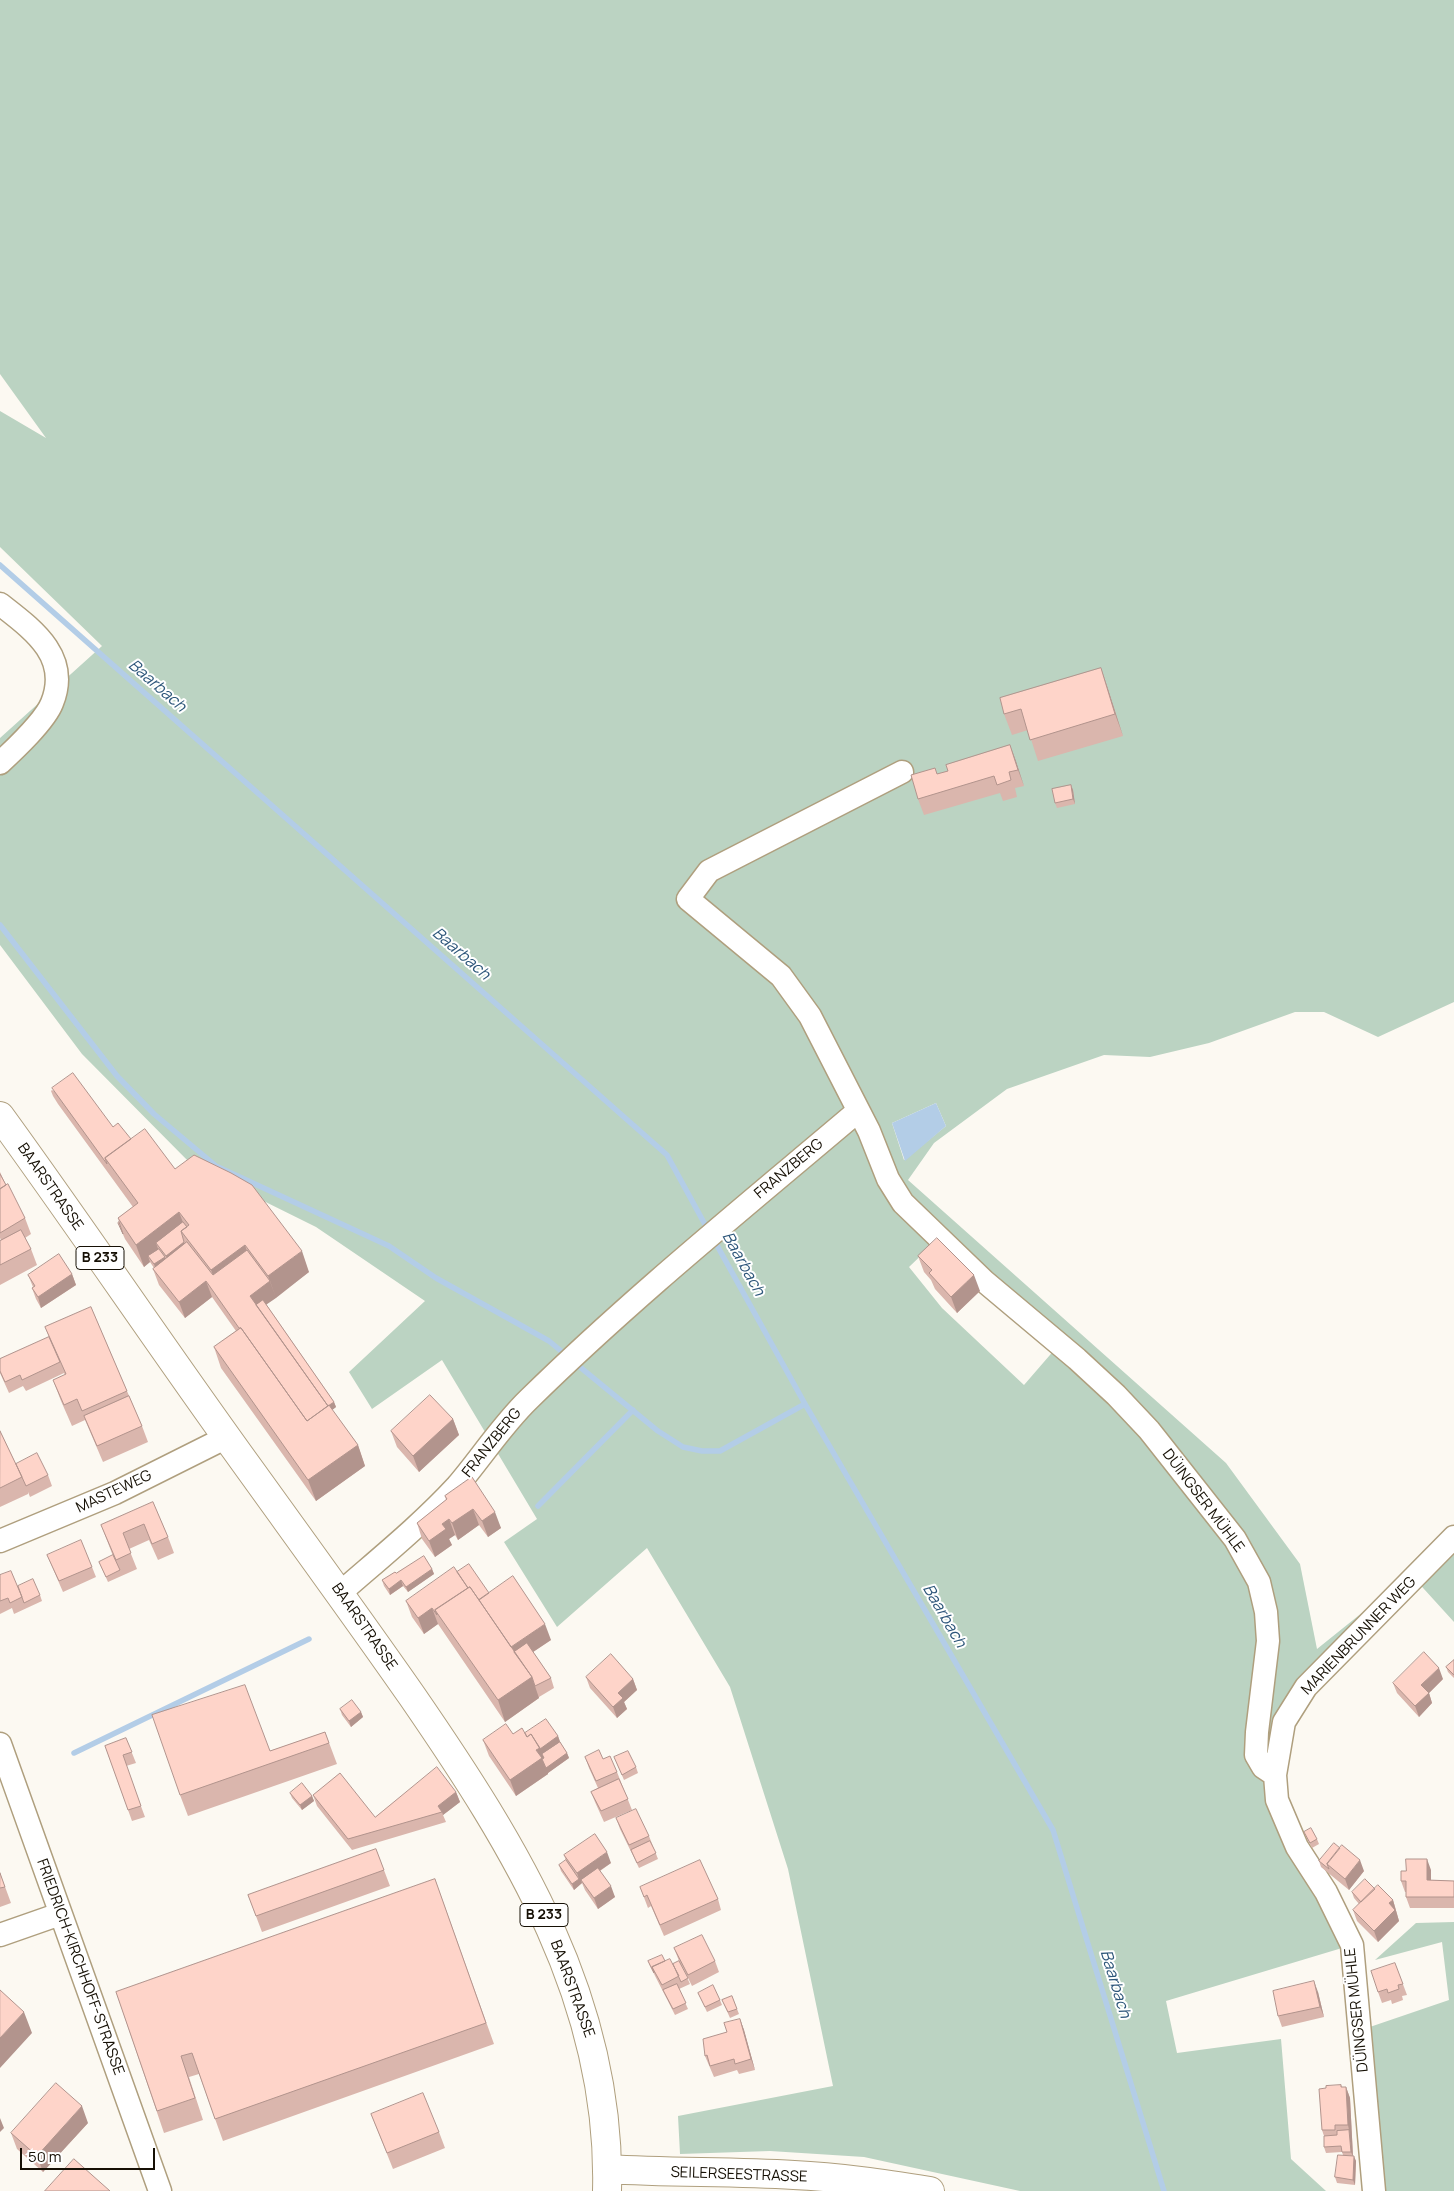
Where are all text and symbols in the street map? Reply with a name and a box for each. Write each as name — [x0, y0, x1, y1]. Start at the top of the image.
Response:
water label: Baarbach — [124, 656, 190, 716]
water label: Baarbach — [428, 924, 494, 984]
street label: FRANZBERG — [751, 1135, 827, 1203]
street label: BAARSTRASSE — [13, 1140, 87, 1234]
water label: Baarbach — [718, 1229, 768, 1299]
road number: B 233 — [76, 1246, 124, 1270]
street label: FRANZBERG — [459, 1405, 525, 1481]
street label: DÜINGSER MÜHLE — [1158, 1446, 1248, 1556]
street label: MASTEWEG — [73, 1467, 155, 1517]
street label: MARIENBRUNNER WEG — [1298, 1573, 1420, 1699]
street label: BAARSTRASSE — [327, 1580, 401, 1674]
water label: Baarbach — [918, 1581, 970, 1651]
street label: FRIEDRICH-KIRCHHOFF-STRASSE — [32, 1856, 128, 2078]
road number: B 233 — [520, 1904, 568, 1926]
street label: BAARSTRASSE — [546, 1938, 598, 2040]
street label: DÜINGSER MÜHLE — [1342, 1947, 1372, 2073]
water label: Baarbach — [1096, 1948, 1134, 2020]
scale bar — [22, 2138, 158, 2170]
text: 50 m — [28, 2146, 62, 2167]
street label: SEILERSEESTRASSE — [670, 2164, 808, 2186]

